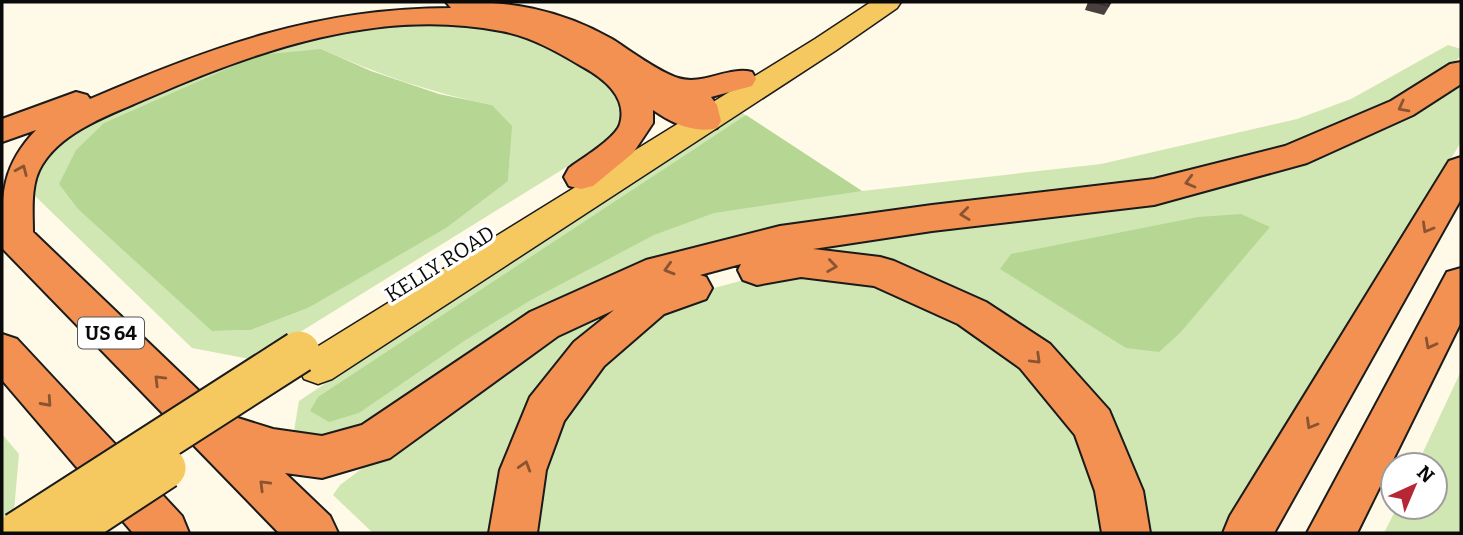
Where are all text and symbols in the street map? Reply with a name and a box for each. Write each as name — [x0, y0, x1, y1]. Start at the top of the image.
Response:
one-way arrow — [1398, 99, 1410, 112]
one-way arrow — [14, 165, 28, 177]
one-way arrow — [1184, 174, 1196, 189]
one-way arrow — [959, 206, 970, 221]
street label: KELLY ROAD — [381, 220, 499, 308]
one-way arrow — [1422, 221, 1435, 234]
one-way arrow — [827, 258, 838, 273]
one-way arrow — [663, 260, 675, 275]
road number: US 64 — [78, 318, 144, 348]
one-way arrow — [1424, 337, 1438, 349]
one-way arrow — [1028, 351, 1041, 363]
one-way arrow — [154, 376, 167, 389]
one-way arrow — [39, 393, 51, 406]
one-way arrow — [1306, 417, 1319, 430]
north arrow — [1379, 451, 1449, 521]
one-way arrow — [517, 461, 532, 473]
text: N — [1412, 461, 1439, 488]
one-way arrow — [260, 481, 273, 494]

